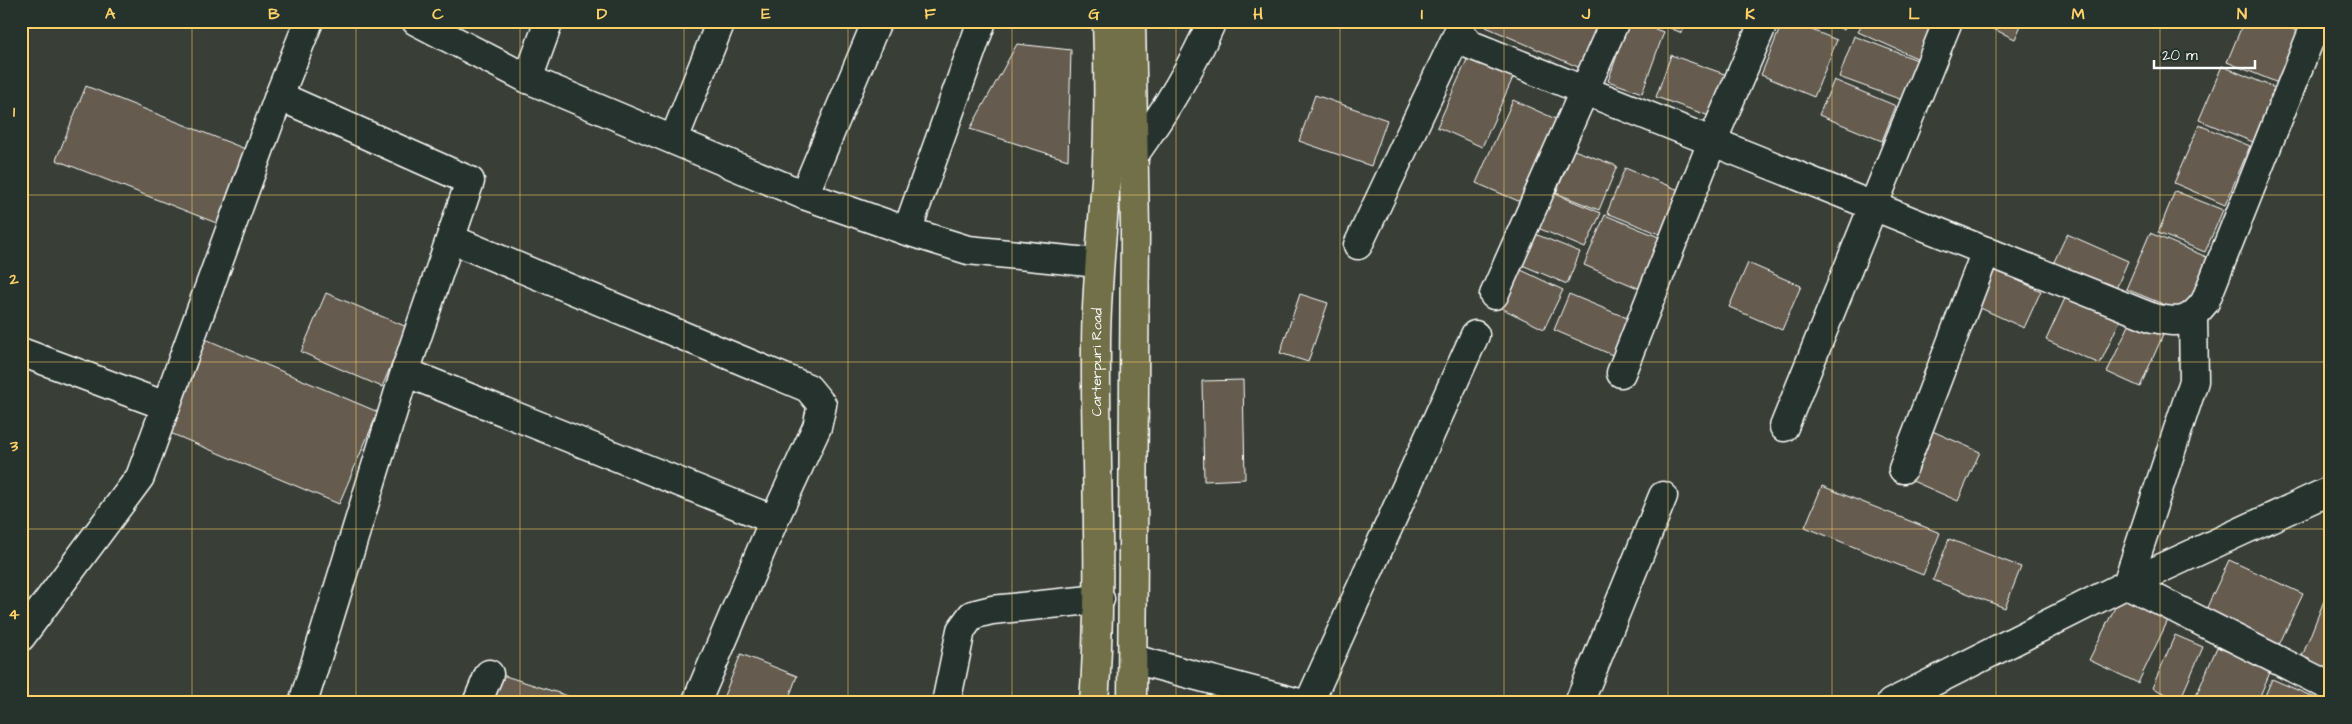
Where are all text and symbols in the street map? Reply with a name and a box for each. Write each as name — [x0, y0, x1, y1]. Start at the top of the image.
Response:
text: A — [105, 3, 116, 25]
text: B — [268, 3, 280, 25]
text: C — [432, 3, 444, 25]
text: D — [597, 3, 608, 25]
text: E — [761, 3, 771, 25]
text: F — [924, 3, 936, 25]
text: G — [1088, 3, 1100, 25]
text: H — [1253, 3, 1263, 25]
text: I — [1421, 3, 1423, 25]
text: J — [1581, 3, 1591, 25]
text: K — [1745, 3, 1755, 25]
text: L — [1908, 3, 1920, 25]
text: M — [2071, 3, 2085, 25]
text: N — [2237, 3, 2247, 25]
scale bar — [2154, 38, 2256, 70]
text: 20 m — [2162, 45, 2198, 66]
text: 1 — [13, 101, 16, 123]
text: 2 — [8, 268, 19, 290]
street label: Carterpuri Road — [1087, 308, 1108, 416]
text: 3 — [9, 435, 19, 457]
text: 4 — [9, 603, 20, 625]

